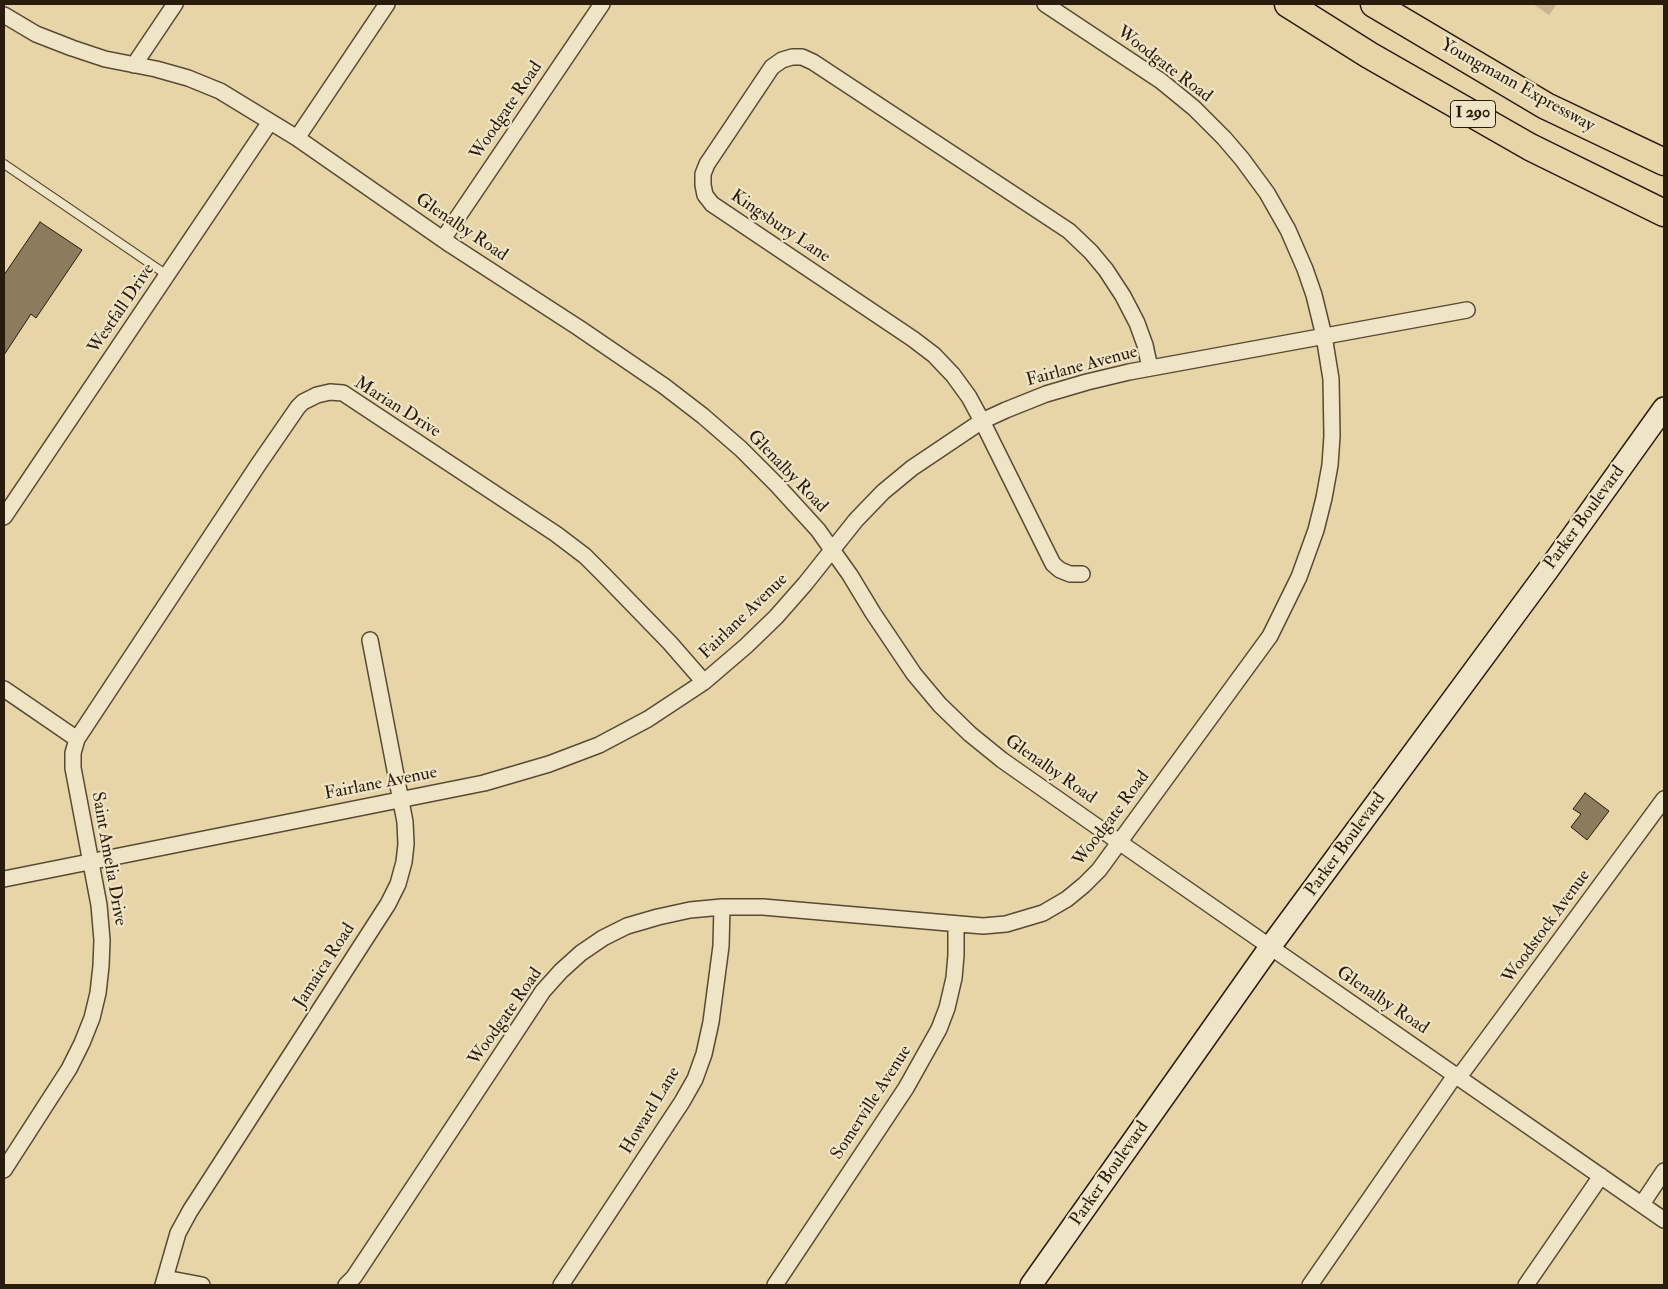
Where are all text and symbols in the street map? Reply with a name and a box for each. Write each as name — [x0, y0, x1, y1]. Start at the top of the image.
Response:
street label: Woodgate Road — [1112, 22, 1216, 108]
street label: Youngmann Expressway — [1436, 35, 1598, 137]
street label: Woodgate Road — [466, 58, 548, 164]
road number: I 290 — [1450, 100, 1496, 128]
street label: Kingsbury Lane — [726, 186, 834, 268]
street label: Glenalby Road — [411, 189, 511, 267]
street label: Westfall Drive — [84, 260, 160, 358]
street label: Fairlane Avenue — [1024, 342, 1140, 392]
street label: Marian Drive — [350, 373, 444, 443]
street label: Glenalby Road — [742, 426, 832, 518]
street label: Parker Boulevard — [1540, 462, 1630, 574]
street label: Fairlane Avenue — [695, 570, 793, 664]
street label: Glenalby Road — [1000, 731, 1100, 809]
street label: Fairlane Avenue — [323, 762, 439, 806]
street label: Woodgate Road — [1069, 767, 1155, 871]
street label: Parker Boulevard — [1301, 789, 1391, 901]
street label: Saint Amelia Drive — [86, 790, 130, 928]
street label: Woodstock Avenue — [1499, 866, 1595, 988]
street label: Jamaica Road — [290, 920, 360, 1012]
street label: Glenalby Road — [1332, 962, 1432, 1040]
street label: Woodgate Road — [464, 964, 548, 1070]
street label: Somerville Avenue — [827, 1042, 917, 1164]
street label: Howard Lane — [617, 1063, 685, 1159]
street label: Parker Boulevard — [1066, 1117, 1154, 1231]

